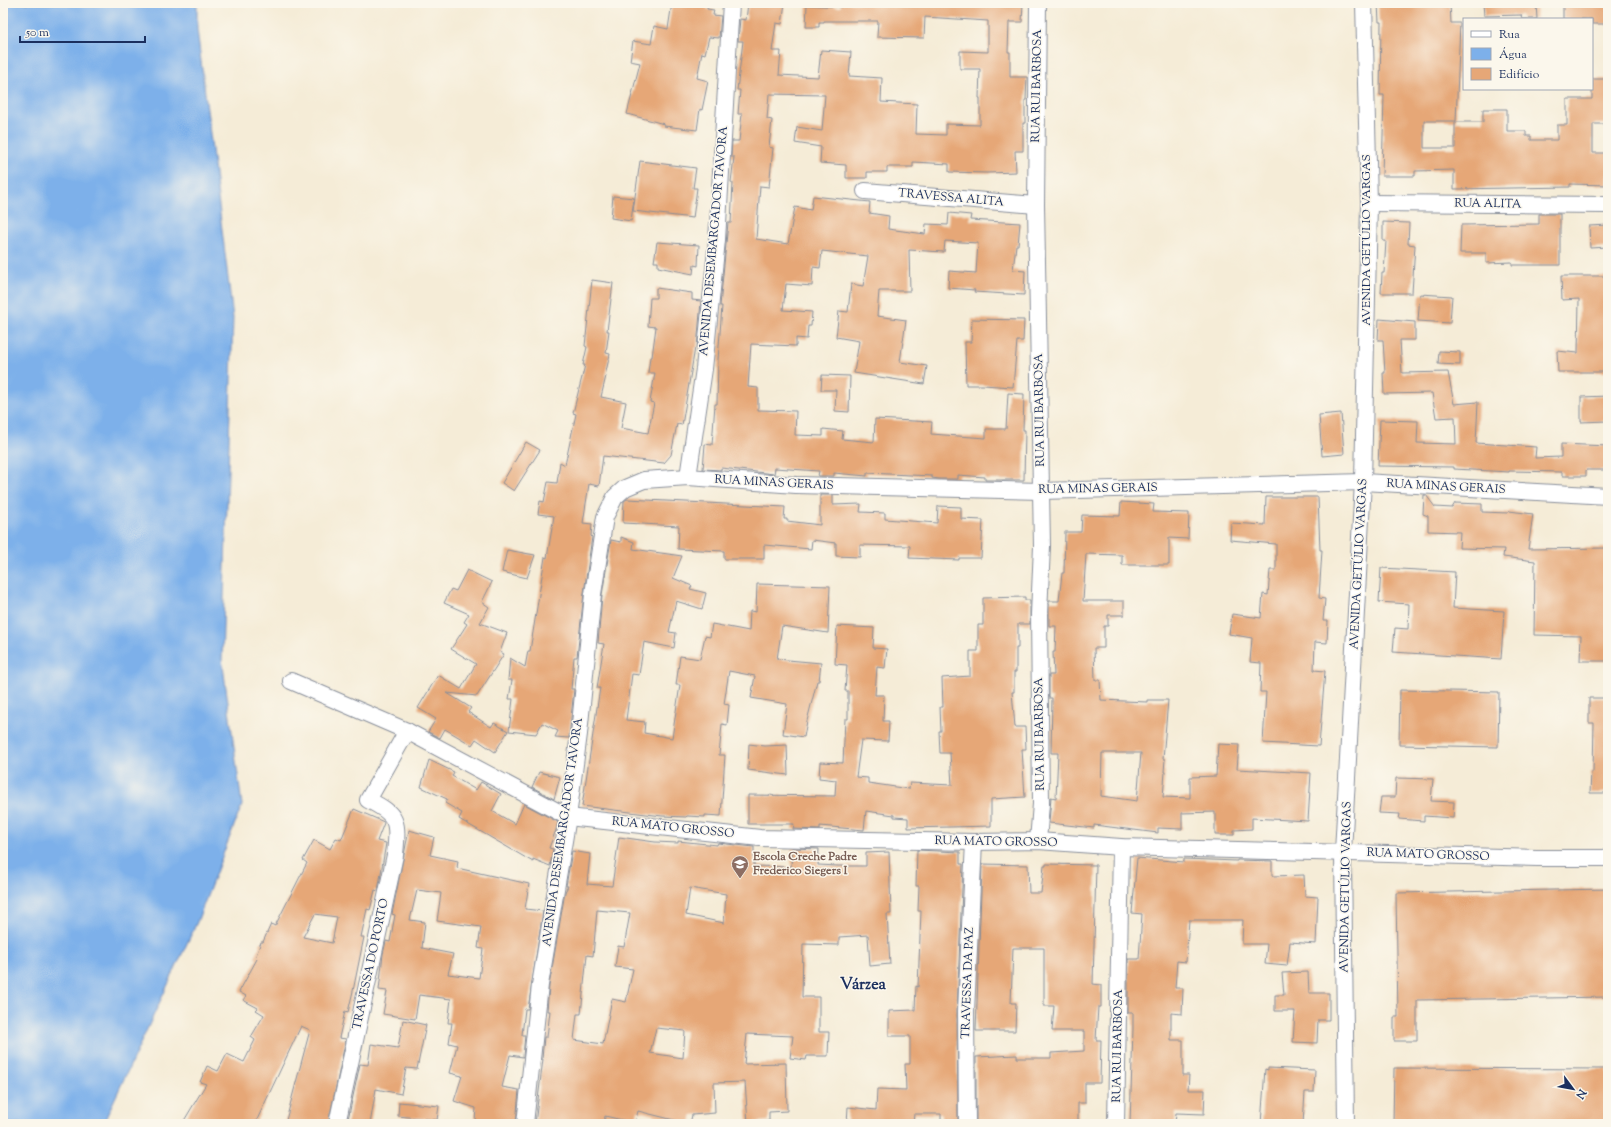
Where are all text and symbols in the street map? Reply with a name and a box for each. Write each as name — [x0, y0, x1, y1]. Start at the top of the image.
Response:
scale bar — [20, 18, 145, 44]
legend — [1463, 18, 1593, 90]
text: 50 m — [25, 24, 49, 42]
text: Rua — [1499, 26, 1520, 44]
street label: RUA RUI BARBOSA — [1027, 29, 1047, 143]
text: Água — [1499, 46, 1527, 64]
text: Edifício — [1499, 66, 1540, 84]
street label: AVENIDA DESEMBARGADOR TAVORA — [695, 125, 733, 357]
street label: AVENIDA GETÚLIO VARGAS — [1358, 154, 1376, 326]
street label: TRAVESSA ALITA — [897, 184, 1005, 212]
street label: RUA ALITA — [1454, 194, 1522, 214]
street label: RUA RUI BARBOSA — [1030, 353, 1050, 467]
street label: RUA MINAS GERAIS — [714, 471, 834, 495]
street label: RUA MINAS GERAIS — [1386, 475, 1506, 499]
street label: AVENIDA GETÚLIO VARGAS — [1346, 478, 1372, 650]
street label: RUA MINAS GERAIS — [1038, 479, 1158, 499]
street label: RUA RUI BARBOSA — [1030, 677, 1050, 791]
street label: AVENIDA DESEMBARGADOR TAVORA — [538, 716, 588, 948]
street label: AVENIDA GETÚLIO VARGAS — [1336, 801, 1356, 973]
street label: RUA MATO GROSSO — [611, 813, 735, 843]
street label: RUA MATO GROSSO — [934, 832, 1058, 852]
street label: RUA MATO GROSSO — [1366, 844, 1490, 866]
place label: Escola Creche Padre Frederico Siegers I — [752, 848, 857, 880]
school or university icon: Escola Creche Padre Frederico Siegers I — [730, 854, 750, 879]
street label: TRAVESSA DO PORTO — [348, 897, 394, 1031]
street label: TRAVESSA DA PAZ — [957, 927, 979, 1039]
district label: Várzea — [840, 974, 887, 997]
street label: RUA RUI BARBOSA — [1108, 989, 1128, 1103]
north arrow — [1553, 1069, 1593, 1109]
text: N — [1571, 1085, 1590, 1102]

